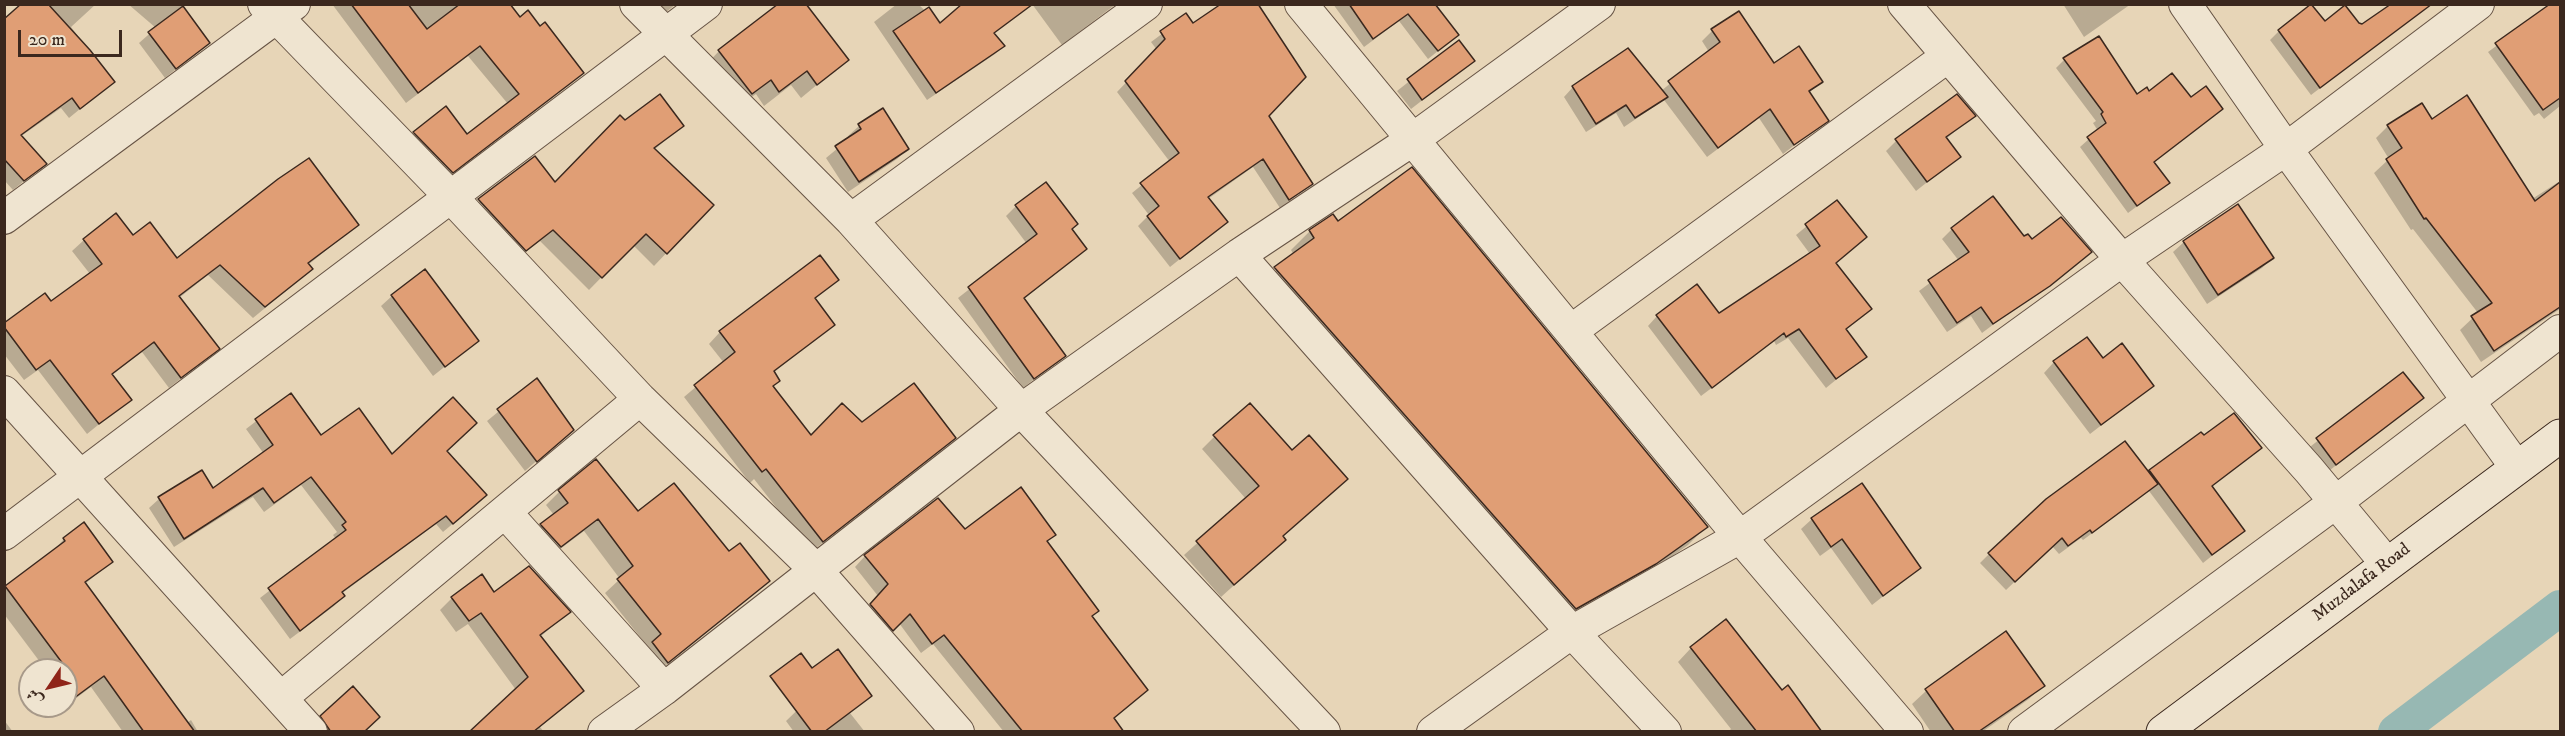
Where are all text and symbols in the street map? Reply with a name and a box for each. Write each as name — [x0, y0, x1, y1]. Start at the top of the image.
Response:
scale bar — [21, 18, 124, 56]
text: 20 m — [29, 29, 65, 51]
street label: Muzdalafa Road — [2309, 539, 2415, 627]
north arrow — [18, 658, 78, 718]
text: ش — [22, 685, 48, 709]

